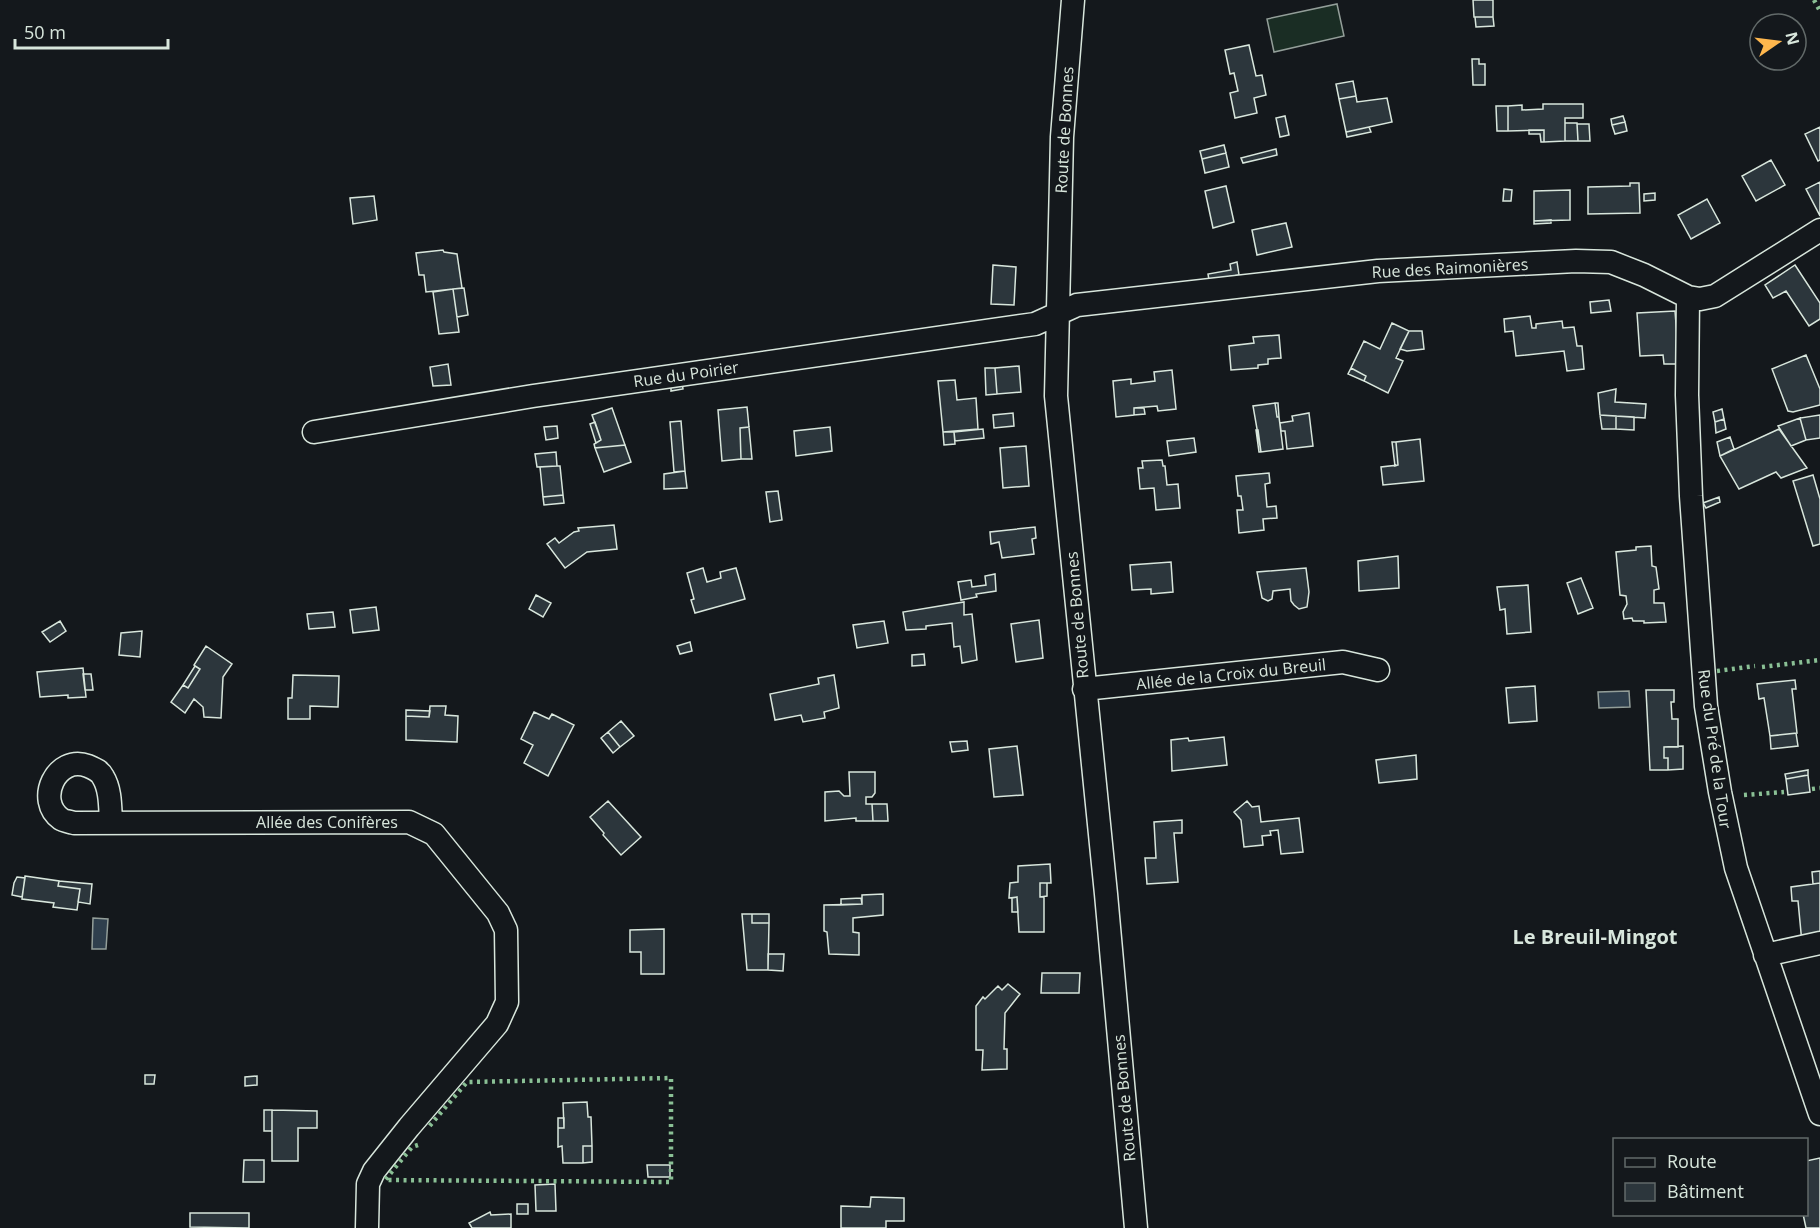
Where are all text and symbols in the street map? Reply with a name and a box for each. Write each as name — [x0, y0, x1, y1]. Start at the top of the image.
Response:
scale bar — [15, 12, 168, 50]
north arrow — [1748, 12, 1808, 72]
text: 50 m — [24, 20, 66, 44]
text: N — [1780, 29, 1805, 47]
street label: Route de Bonnes — [1050, 66, 1078, 194]
street label: Rue des Raimonières — [1371, 253, 1529, 283]
street label: Rue du Poirier — [632, 356, 740, 392]
street label: Route de Bonnes — [1060, 551, 1094, 679]
street label: Allée de la Croix du Breuil — [1135, 653, 1327, 695]
street label: Rue du Pré de la Tour — [1693, 668, 1737, 831]
street label: Allée des Conifères — [256, 811, 398, 833]
district label: Le Breuil-Mingot — [1513, 923, 1678, 950]
street label: Route de Bonnes — [1107, 1034, 1141, 1162]
legend — [1613, 1138, 1808, 1216]
text: Route — [1667, 1149, 1717, 1173]
text: Bâtiment — [1667, 1179, 1744, 1203]

